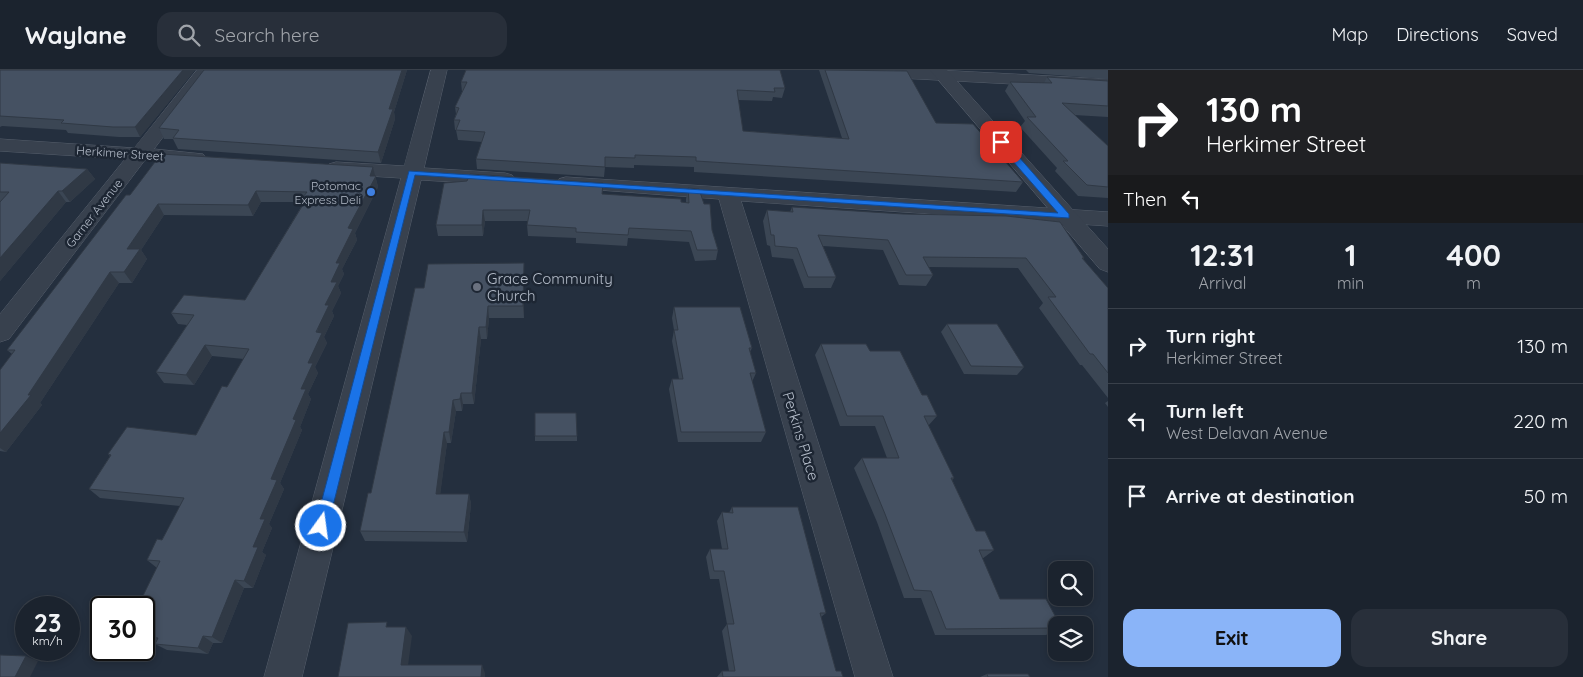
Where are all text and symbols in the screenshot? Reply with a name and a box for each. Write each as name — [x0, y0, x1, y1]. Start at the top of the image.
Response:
search box — [157, 12, 507, 57]
text: Waylane — [25, 20, 127, 50]
icon: search — [175, 21, 203, 49]
text: Search here — [215, 23, 319, 47]
text: Map — [1331, 23, 1368, 46]
text: Directions — [1396, 23, 1479, 46]
text: Saved — [1507, 23, 1558, 46]
text: 130 m — [1206, 87, 1302, 131]
icon: right — [1123, 90, 1188, 155]
pin — [980, 121, 1022, 163]
icon: arrive — [987, 128, 1015, 156]
text: Herkimer Street — [1206, 130, 1366, 158]
street label: Herkimer Street — [76, 142, 164, 164]
street label: Garner Avenue — [63, 175, 126, 250]
place label: Potomac Express Deli — [295, 178, 361, 207]
icon: left — [1177, 185, 1205, 213]
marker: Potomac Express Deli — [365, 186, 377, 198]
text: Then — [1123, 187, 1167, 211]
text: 12:31 — [1190, 236, 1255, 274]
text: 1 — [1345, 236, 1356, 274]
text: 400 — [1446, 236, 1501, 274]
place label: Grace Community Church — [487, 269, 613, 305]
text: Arrival — [1199, 273, 1246, 293]
text: min — [1337, 273, 1364, 293]
text: m — [1466, 273, 1481, 293]
marker: Grace Community Church — [471, 281, 483, 293]
text: Turn right — [1166, 324, 1255, 348]
icon: right — [1123, 332, 1151, 360]
text: 130 m — [1517, 334, 1568, 358]
text: Herkimer Street — [1166, 348, 1283, 368]
street label: Perkins Place — [778, 389, 824, 483]
text: Turn left — [1166, 399, 1244, 423]
icon: left — [1123, 407, 1151, 435]
text: 220 m — [1513, 409, 1568, 433]
text: West Delavan Avenue — [1166, 423, 1328, 443]
icon: arrive — [1123, 482, 1151, 510]
text: Arrive at destination — [1166, 484, 1355, 508]
text: 50 m — [1524, 484, 1568, 508]
position arrow — [294, 499, 346, 551]
map controls — [1048, 561, 1093, 661]
button: search — [1048, 561, 1093, 606]
speed limit sign: 30 — [90, 596, 155, 661]
text: 23 — [34, 607, 61, 638]
button: Exit — [1123, 609, 1341, 667]
button: Share — [1351, 609, 1568, 667]
button: layers — [1048, 616, 1093, 661]
text: km/h — [32, 633, 63, 648]

